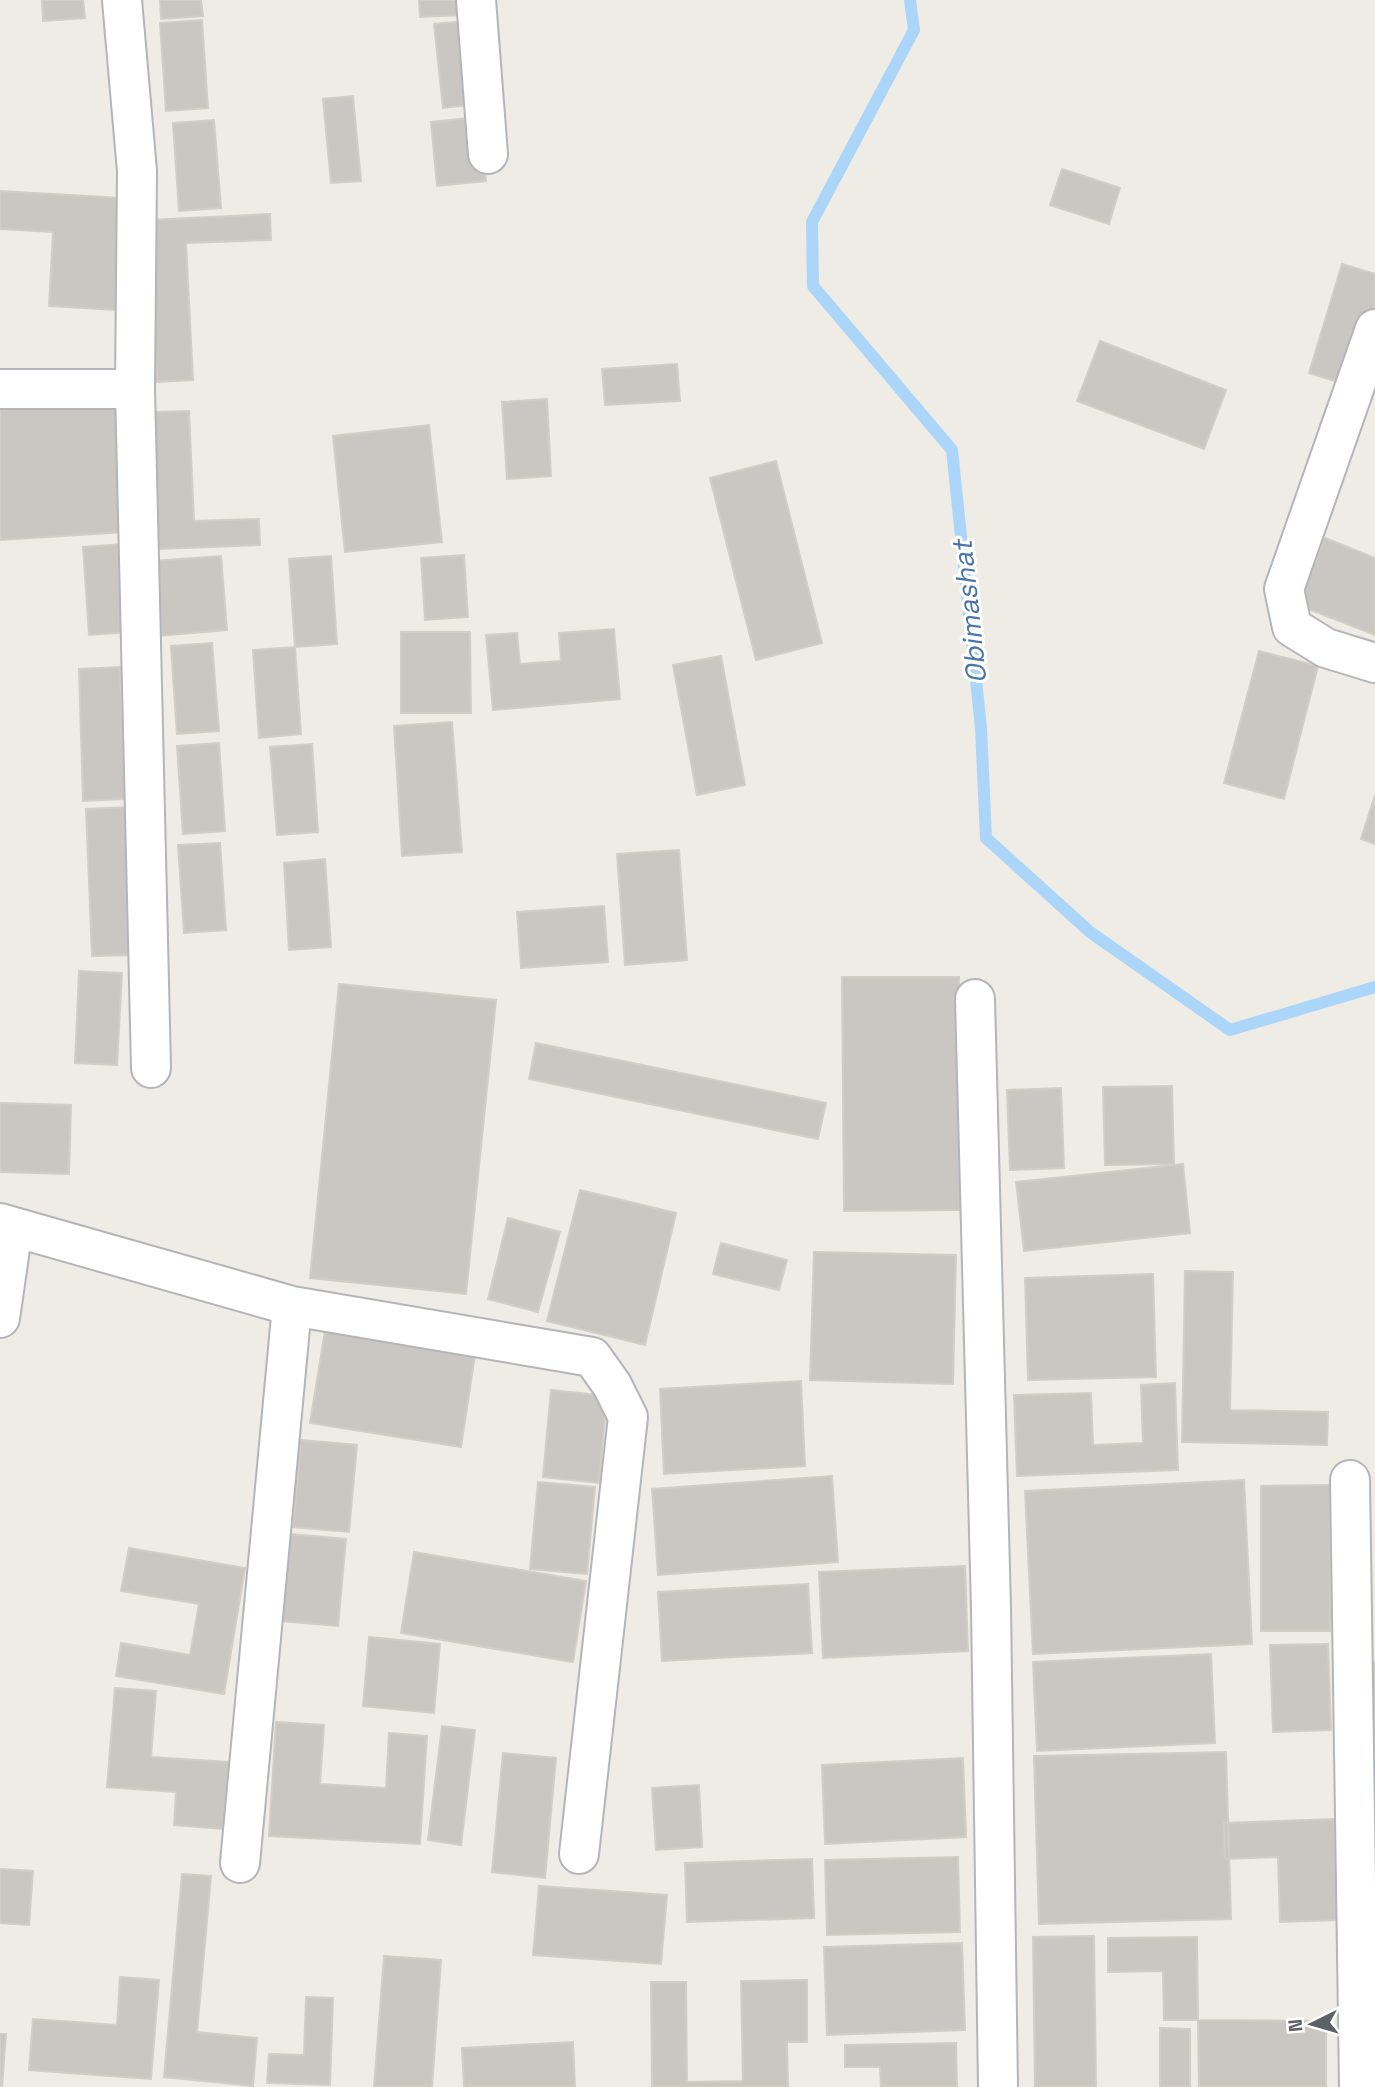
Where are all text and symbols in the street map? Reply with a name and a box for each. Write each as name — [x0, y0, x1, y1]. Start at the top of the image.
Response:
water label: Obimashat — [943, 536, 994, 685]
north arrow — [1277, 1989, 1347, 2059]
text: N — [1283, 2018, 1309, 2033]

